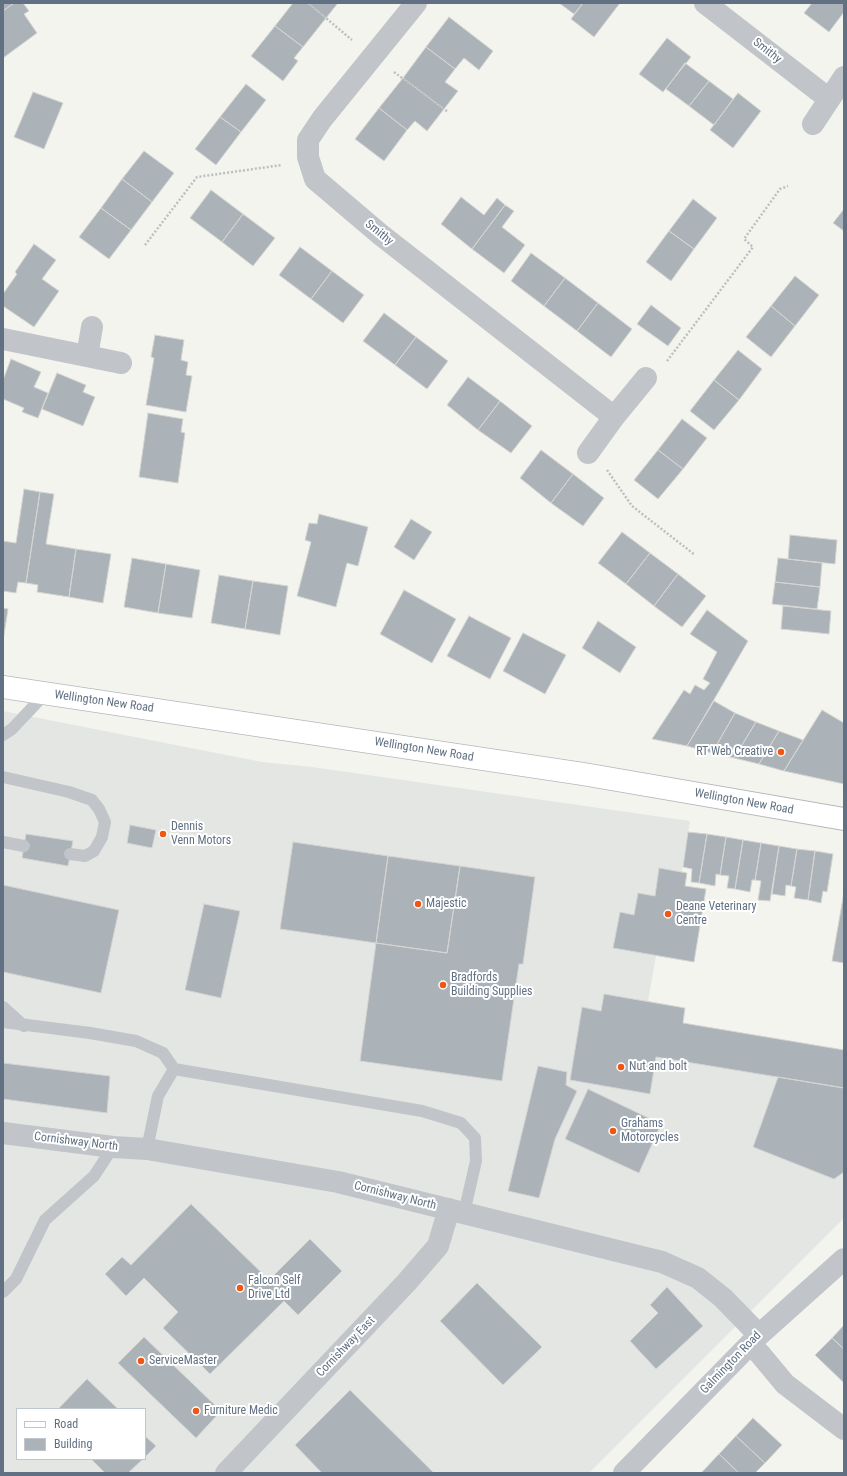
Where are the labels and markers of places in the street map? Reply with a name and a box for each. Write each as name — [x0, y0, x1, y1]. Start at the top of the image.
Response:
place label: RT Web Creative — [696, 745, 773, 759]
marker: RT Web Creative — [776, 747, 786, 757]
place label: Dennis Venn Motors — [171, 820, 231, 848]
marker: Dennis Venn Motors — [158, 829, 168, 839]
place label: Majestic — [426, 897, 466, 911]
marker: Majestic — [413, 899, 423, 909]
place label: Deane Veterinary Centre — [676, 900, 756, 928]
marker: Deane Veterinary Centre — [663, 909, 673, 919]
place label: Bradfords Building Supplies — [451, 971, 533, 999]
marker: Bradfords Building Supplies — [438, 980, 448, 990]
place label: Nut and bolt — [629, 1060, 687, 1074]
marker: Nut and bolt — [616, 1062, 626, 1072]
place label: Grahams Motorcycles — [621, 1117, 679, 1145]
marker: Grahams Motorcycles — [608, 1126, 618, 1136]
place label: Falcon Self Drive Ltd — [248, 1274, 301, 1302]
marker: Falcon Self Drive Ltd — [235, 1283, 245, 1293]
place label: ServiceMaster — [149, 1354, 217, 1368]
marker: ServiceMaster — [136, 1356, 146, 1366]
place label: Furniture Medic — [204, 1404, 278, 1418]
marker: Furniture Medic — [191, 1406, 201, 1416]

